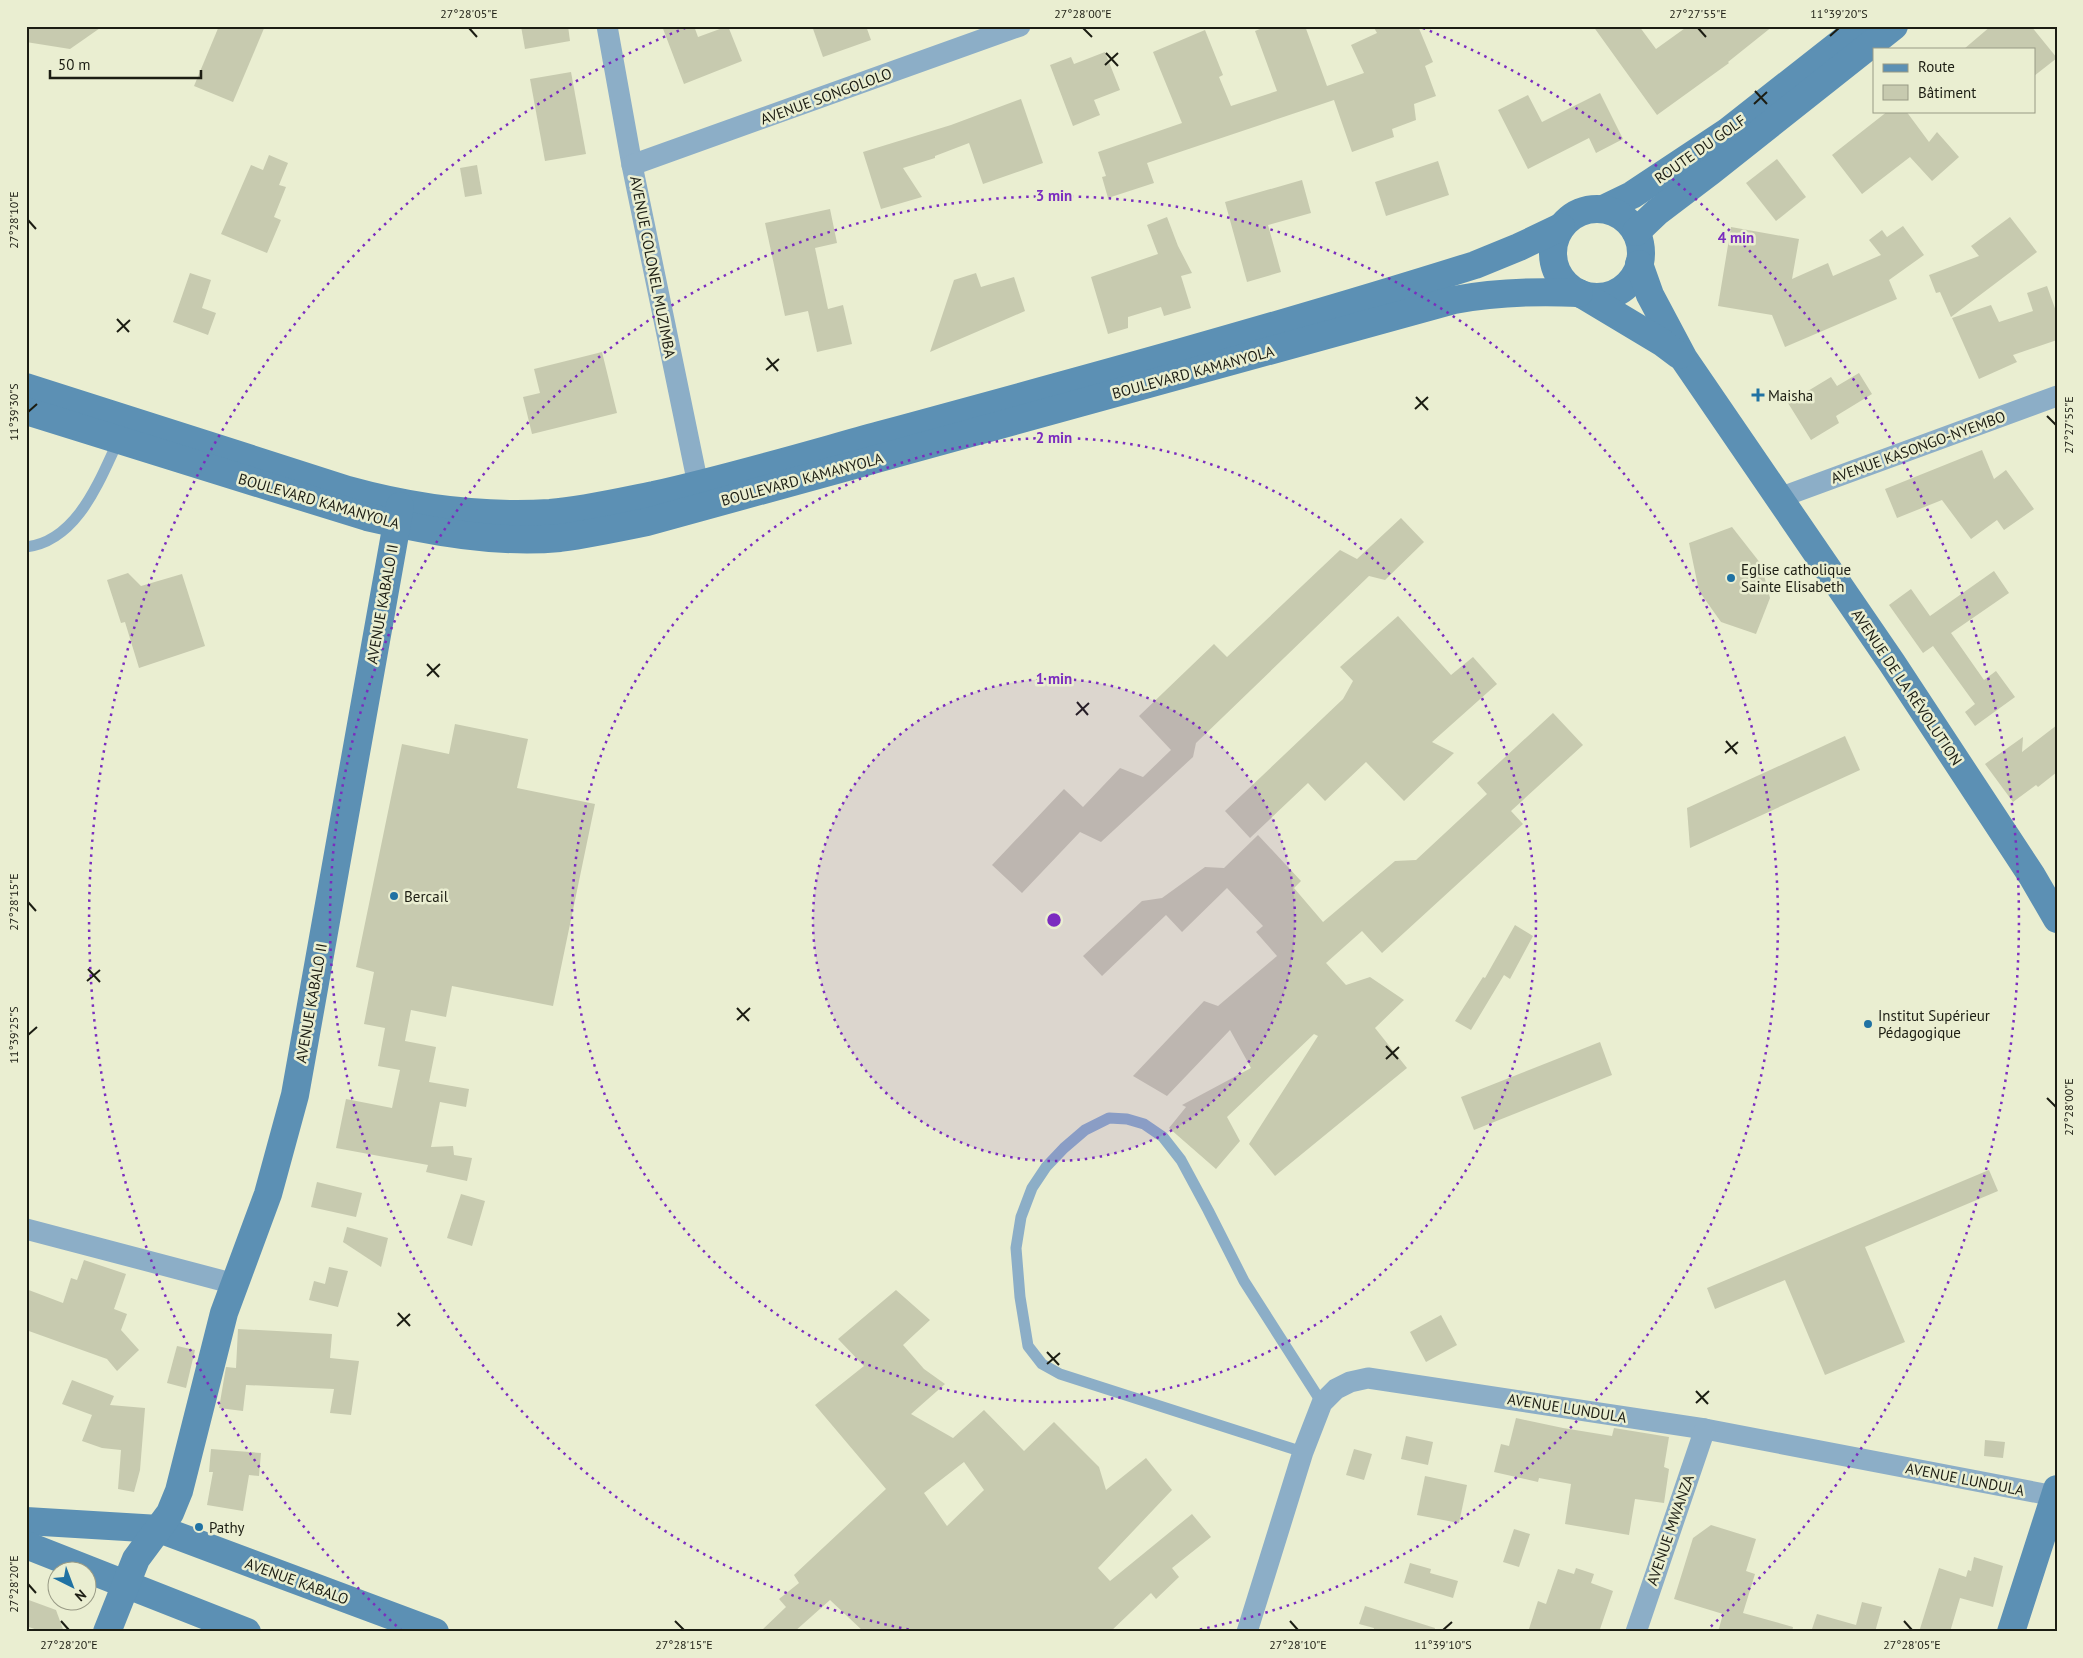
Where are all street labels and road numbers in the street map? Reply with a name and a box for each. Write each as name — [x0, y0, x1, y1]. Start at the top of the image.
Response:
street label: AVENUE SONGOLOLO — [758, 63, 894, 129]
street label: ROUTE DU GOLF — [1651, 110, 1749, 188]
street label: AVENUE COLONEL MUZIMBA — [626, 174, 680, 360]
street label: BOULEVARD KAMANYOLA — [1110, 341, 1276, 403]
street label: AVENUE KASONGO-NYEMBO — [1828, 407, 2008, 487]
street label: BOULEVARD KAMANYOLA — [719, 448, 885, 510]
street label: BOULEVARD KAMANYOLA — [236, 469, 402, 533]
street label: AVENUE KABALO II — [362, 543, 402, 665]
street label: AVENUE DE LA RÉVOLUTION — [1848, 605, 1966, 769]
street label: AVENUE KABALO II — [291, 942, 331, 1064]
street label: AVENUE LUNDULA — [1506, 1389, 1628, 1427]
street label: AVENUE LUNDULA — [1904, 1458, 2026, 1500]
street label: AVENUE MWANZA — [1642, 1472, 1698, 1588]
street label: AVENUE KABALO — [243, 1553, 351, 1609]

